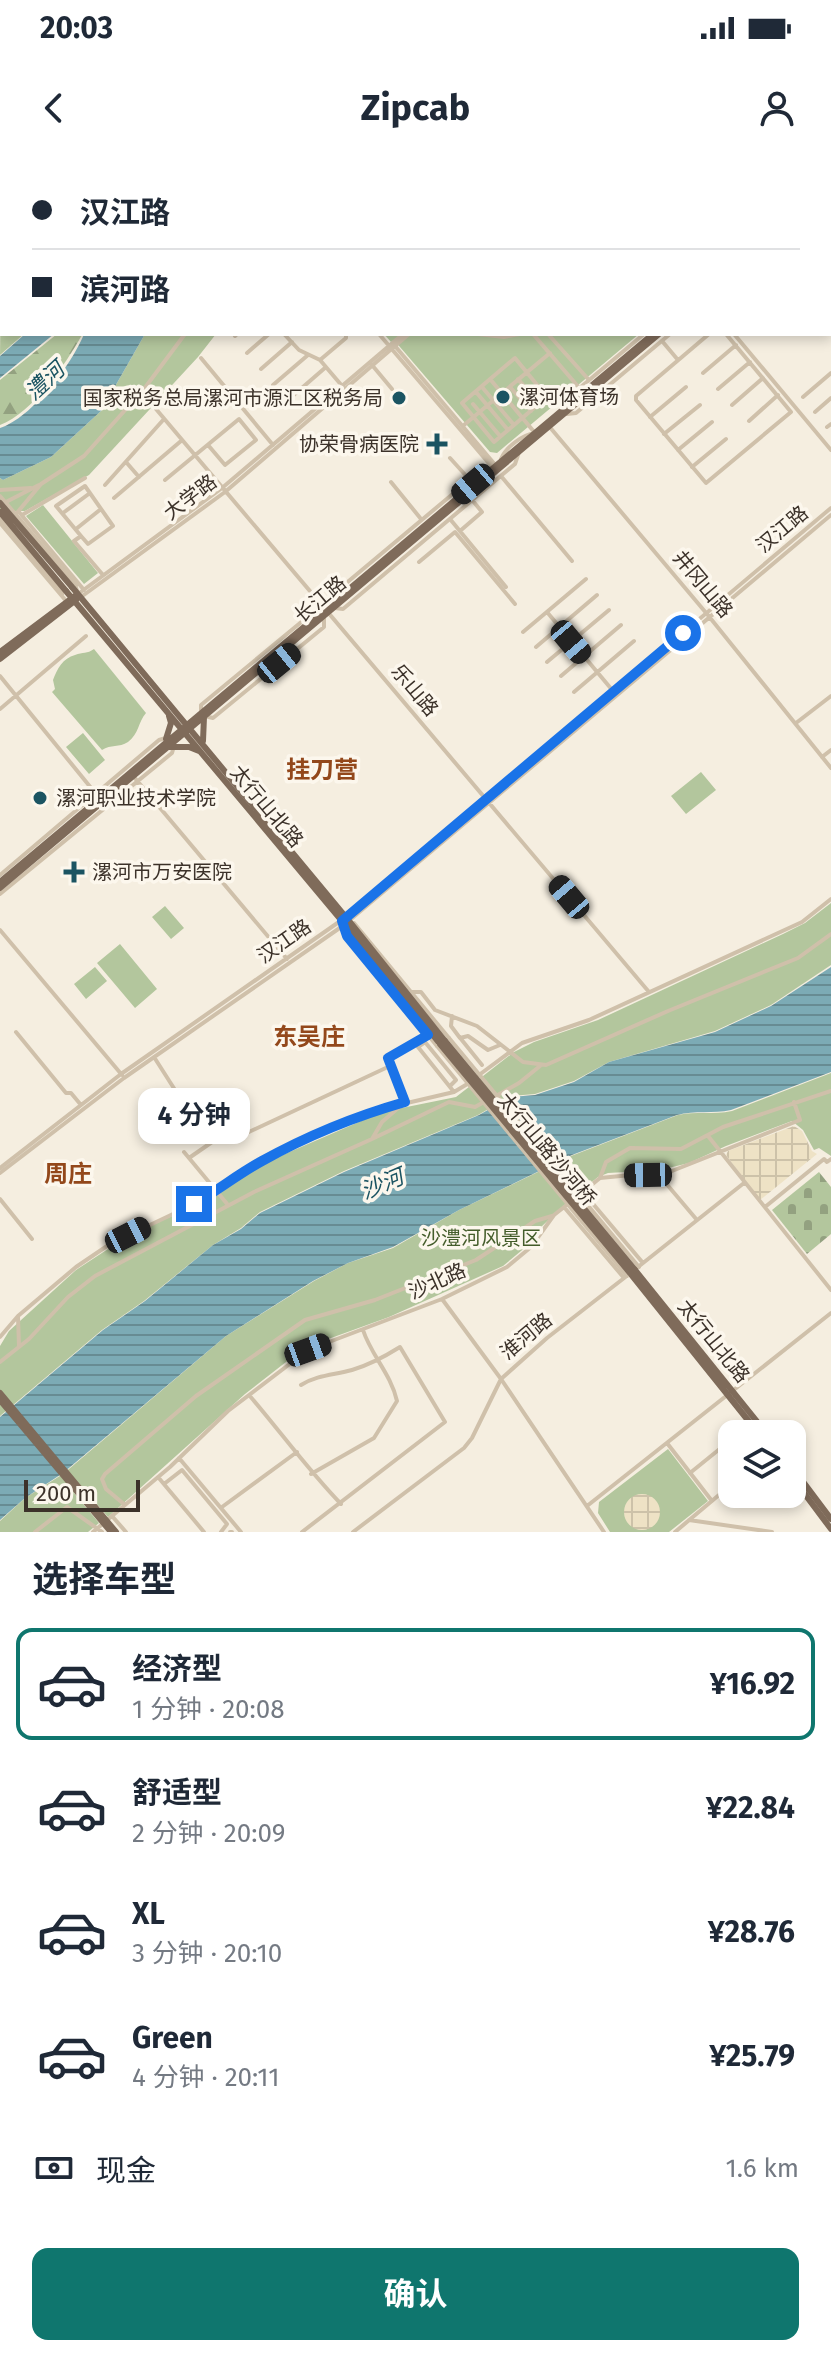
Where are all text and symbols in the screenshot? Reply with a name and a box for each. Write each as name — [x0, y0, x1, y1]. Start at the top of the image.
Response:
text: 20:03 — [40, 10, 113, 46]
icon: back — [32, 86, 76, 130]
text: Zipcab — [361, 86, 470, 130]
icon: person — [755, 86, 799, 130]
text: 汉江路 — [80, 195, 170, 231]
text: 滨河路 — [80, 272, 170, 308]
water label: 澧河 — [20, 353, 73, 406]
place label: 漯河体育场 — [519, 385, 619, 409]
place label: 国家税务总局漯河市源汇区税务局 — [83, 386, 383, 410]
marker: 漯河体育场 — [494, 388, 512, 406]
marker: 国家税务总局漯河市源汇区税务局 — [390, 389, 408, 407]
place label: 协荣骨病医院 — [299, 432, 419, 456]
marker: 协荣骨病医院 — [426, 433, 448, 455]
car — [447, 459, 499, 509]
street label: 大学路 — [159, 469, 221, 525]
street label: 汉江路 — [751, 501, 813, 557]
street label: 井冈山路 — [668, 546, 738, 622]
street label: 长江路 — [289, 571, 351, 627]
route start — [665, 615, 701, 651]
car — [546, 616, 596, 668]
car — [253, 639, 305, 687]
street label: 乐山路 — [387, 659, 443, 721]
district label: 挂刀营 — [286, 756, 358, 784]
street label: 太行山北路 — [226, 760, 308, 852]
place label: 漯河职业技术学院 — [56, 786, 216, 810]
marker: 漯河职业技术学院 — [31, 789, 49, 807]
place label: 漯河市万安医院 — [92, 860, 232, 884]
marker: 漯河市万安医院 — [63, 861, 85, 883]
car — [544, 871, 594, 923]
street label: 汉江路 — [253, 914, 315, 968]
district label: 东吴庄 — [273, 1023, 345, 1051]
callout: 4 分钟 — [138, 1088, 250, 1144]
street label: 太行山路沙河桥 — [493, 1088, 601, 1210]
text: 4 分钟 — [158, 1100, 230, 1131]
district label: 周庄 — [44, 1160, 92, 1188]
water label: 沙河 — [356, 1161, 411, 1205]
car — [624, 1163, 672, 1187]
route end — [176, 1186, 212, 1222]
car — [101, 1213, 155, 1257]
park label: 沙澧河风景区 — [421, 1226, 541, 1250]
street label: 沙北路 — [405, 1258, 469, 1304]
street label: 太行山北路 — [673, 1295, 755, 1387]
street label: 淮河路 — [495, 1308, 557, 1364]
car — [281, 1331, 335, 1369]
map controls — [718, 1420, 806, 1508]
button: layers — [718, 1420, 806, 1508]
scale bar — [24, 1476, 140, 1512]
text: 200 m — [36, 1480, 96, 1507]
text: 选择车型 — [32, 1558, 176, 1602]
icon: car — [36, 1648, 108, 1720]
text: 经济型 — [132, 1651, 222, 1687]
text: ¥16.92 — [710, 1666, 795, 1702]
text: 1 分钟 · 20:08 — [132, 1694, 285, 1725]
icon: car — [36, 1772, 108, 1844]
text: 舒适型 — [132, 1775, 222, 1811]
text: ¥22.84 — [706, 1790, 795, 1826]
text: 2 分钟 · 20:09 — [132, 1818, 285, 1849]
icon: car — [36, 1896, 108, 1968]
text: XL — [132, 1896, 165, 1932]
text: ¥28.76 — [708, 1914, 795, 1950]
text: 3 分钟 · 20:10 — [132, 1938, 282, 1969]
icon: car — [36, 2020, 108, 2092]
text: Green — [132, 2020, 213, 2056]
text: ¥25.79 — [709, 2038, 795, 2074]
text: 4 分钟 · 20:11 — [132, 2062, 279, 2093]
icon: cash — [32, 2146, 76, 2190]
text: 现金 — [96, 2153, 156, 2189]
text: 1.6 km — [725, 2153, 799, 2184]
button: 确认 — [32, 2248, 799, 2340]

